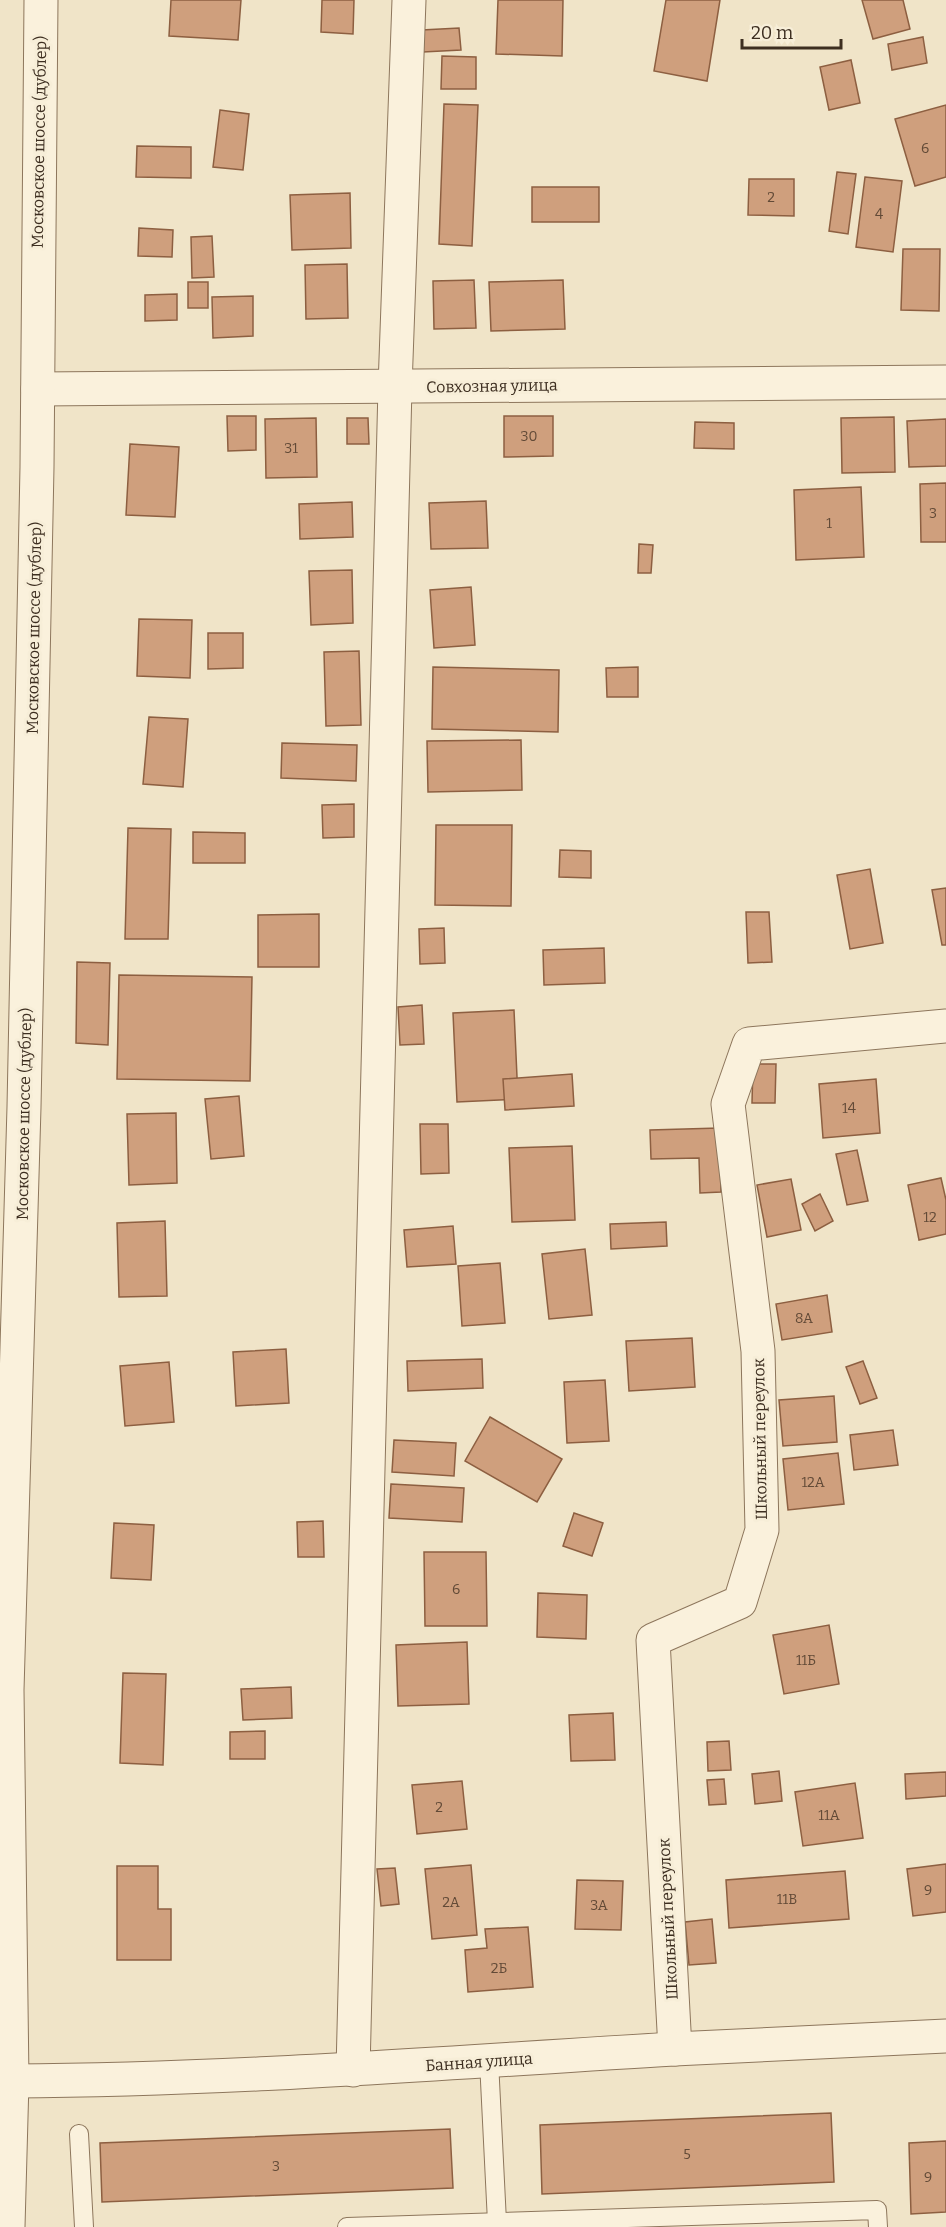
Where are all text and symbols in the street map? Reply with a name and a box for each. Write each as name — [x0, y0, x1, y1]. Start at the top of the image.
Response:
scale bar — [742, 12, 841, 50]
text: 20 m — [751, 22, 793, 44]
street label: Московское шоссе (дублер) — [28, 36, 50, 248]
house number: 6 — [921, 140, 929, 157]
house number: 2 — [767, 189, 775, 206]
house number: 4 — [875, 206, 883, 223]
street label: Совхозная улица — [426, 375, 558, 397]
house number: 30 — [521, 428, 537, 445]
house number: 31 — [284, 440, 298, 457]
house number: 3 — [929, 505, 937, 522]
house number: 1 — [826, 515, 832, 532]
street label: Московское шоссе (дублер) — [23, 522, 45, 734]
street label: Московское шоссе (дублер) — [13, 1008, 35, 1220]
house number: 14 — [842, 1100, 856, 1117]
house number: 12 — [923, 1209, 937, 1226]
house number: 8А — [795, 1310, 813, 1327]
street label: Школьный переулок — [749, 1357, 771, 1520]
house number: 12А — [801, 1474, 825, 1491]
house number: 6 — [452, 1581, 460, 1598]
house number: 11Б — [796, 1652, 816, 1669]
house number: 2 — [435, 1799, 443, 1816]
house number: 11А — [818, 1807, 840, 1824]
street label: Школьный переулок — [654, 1837, 682, 2000]
house number: 9 — [924, 1882, 932, 1899]
house number: 11В — [777, 1891, 797, 1908]
house number: 2А — [442, 1894, 460, 1911]
house number: 3А — [590, 1897, 608, 1914]
house number: 2Б — [491, 1960, 507, 1977]
street label: Банная улица — [425, 2049, 534, 2075]
house number: 5 — [683, 2146, 691, 2163]
house number: 3 — [272, 2158, 280, 2175]
house number: 9 — [924, 2169, 932, 2186]

